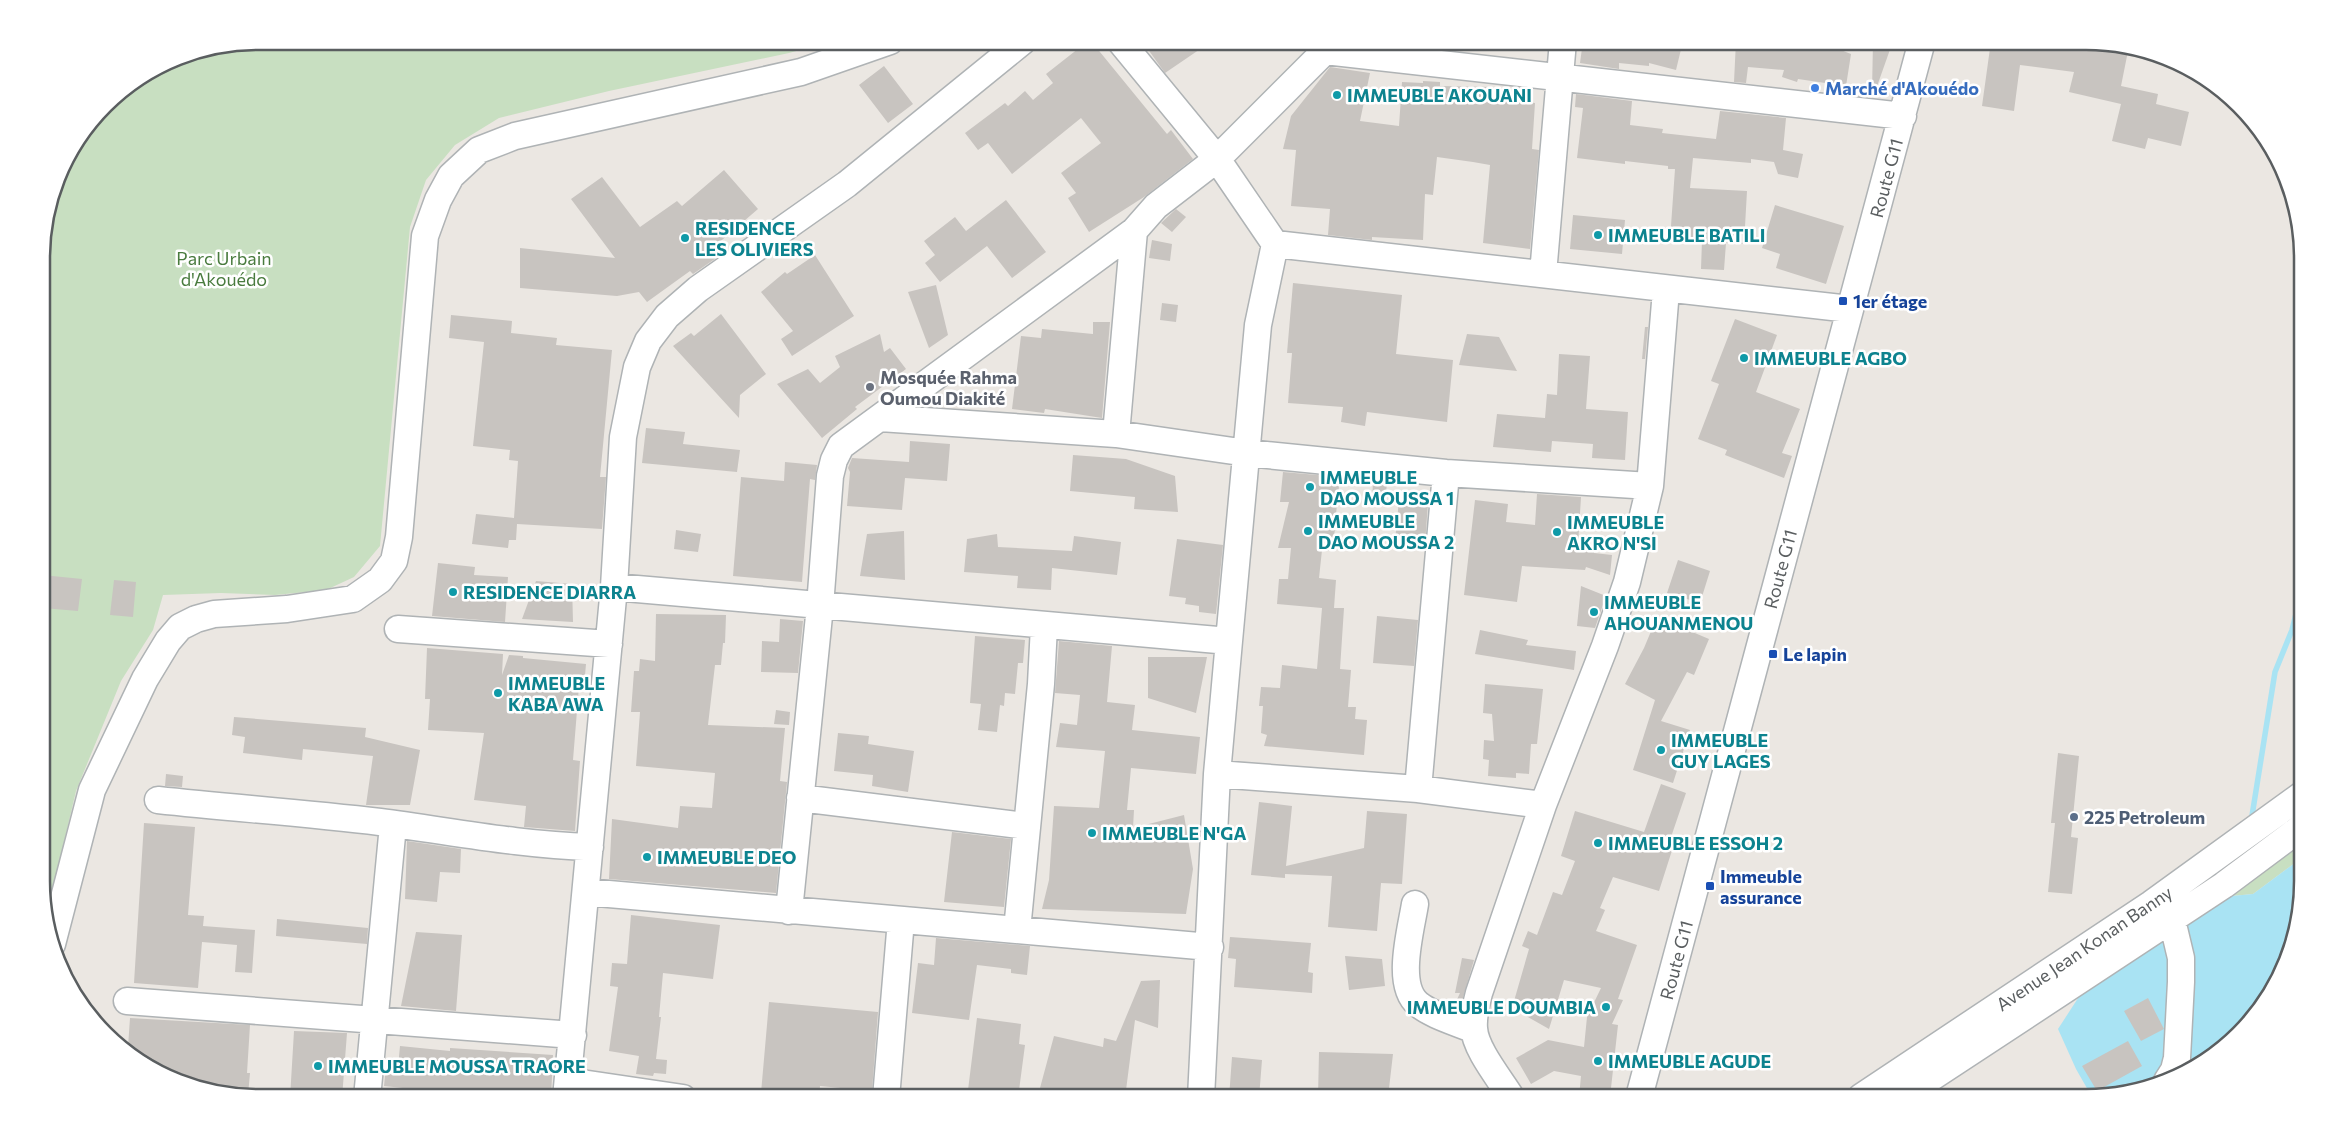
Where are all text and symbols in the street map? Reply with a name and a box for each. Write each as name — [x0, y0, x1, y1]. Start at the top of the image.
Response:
place label: Marché d'Akouédo — [1825, 77, 1979, 99]
marker: Marché d'Akouédo — [1809, 82, 1821, 94]
place label: IMMEUBLE AKOUANI — [1347, 84, 1532, 106]
marker: IMMEUBLE AKOUANI — [1331, 89, 1343, 101]
street label: Route G11 — [1865, 136, 1907, 220]
place label: RESIDENCE LES OLIVIERS — [695, 217, 814, 260]
place label: IMMEUBLE BATILI — [1608, 224, 1765, 246]
marker: IMMEUBLE BATILI — [1592, 229, 1604, 241]
marker: RESIDENCE LES OLIVIERS — [679, 232, 691, 244]
park label: Parc Urbain d'Akouédo — [176, 247, 272, 290]
place label: 1er étage — [1853, 290, 1927, 312]
marker: 1er étage — [1837, 295, 1849, 307]
place label: IMMEUBLE AGBO — [1754, 347, 1907, 369]
marker: IMMEUBLE AGBO — [1738, 352, 1750, 364]
place label: Mosquée Rahma Oumou Diakité — [880, 366, 1017, 409]
marker: Mosquée Rahma Oumou Diakité — [864, 381, 876, 393]
place label: IMMEUBLE DAO MOUSSA 1 — [1320, 466, 1454, 509]
marker: IMMEUBLE DAO MOUSSA 1 — [1304, 481, 1316, 493]
place label: IMMEUBLE DAO MOUSSA 2 — [1318, 510, 1454, 553]
place label: IMMEUBLE AKRO N'SI — [1567, 511, 1664, 554]
marker: IMMEUBLE DAO MOUSSA 2 — [1302, 525, 1314, 537]
marker: IMMEUBLE AKRO N'SI — [1551, 526, 1563, 538]
street label: Route G11 — [1759, 527, 1801, 611]
place label: RESIDENCE DIARRA — [463, 581, 636, 603]
marker: RESIDENCE DIARRA — [447, 586, 459, 598]
place label: IMMEUBLE AHOUANMENOU — [1604, 591, 1753, 634]
marker: IMMEUBLE AHOUANMENOU — [1588, 606, 1600, 618]
place label: Le lapin — [1783, 643, 1847, 665]
marker: Le lapin — [1767, 648, 1779, 660]
place label: IMMEUBLE KABA AWA — [508, 672, 605, 715]
marker: IMMEUBLE KABA AWA — [492, 687, 504, 699]
place label: IMMEUBLE GUY LAGES — [1671, 729, 1771, 772]
marker: IMMEUBLE GUY LAGES — [1655, 744, 1667, 756]
place label: 225 Petroleum — [2084, 806, 2205, 828]
marker: 225 Petroleum — [2068, 811, 2080, 823]
place label: IMMEUBLE N'GA — [1102, 822, 1246, 844]
marker: IMMEUBLE N'GA — [1086, 827, 1098, 839]
place label: IMMEUBLE ESSOH 2 — [1608, 832, 1783, 854]
marker: IMMEUBLE ESSOH 2 — [1592, 837, 1604, 849]
place label: IMMEUBLE DEO — [657, 846, 796, 868]
marker: IMMEUBLE DEO — [641, 851, 653, 863]
place label: Immeuble assurance — [1720, 865, 1802, 908]
marker: Immeuble assurance — [1704, 880, 1716, 892]
street label: Avenue Jean Konan Banny — [1992, 881, 2176, 1015]
street label: Route G11 — [1655, 918, 1697, 1002]
place label: IMMEUBLE DOUMBIA — [1407, 996, 1596, 1018]
marker: IMMEUBLE DOUMBIA — [1600, 1001, 1612, 1013]
place label: IMMEUBLE AGUDE — [1608, 1050, 1771, 1072]
place label: IMMEUBLE MOUSSA TRAORE — [328, 1055, 586, 1077]
marker: IMMEUBLE AGUDE — [1592, 1055, 1604, 1067]
marker: IMMEUBLE MOUSSA TRAORE — [312, 1060, 324, 1072]

